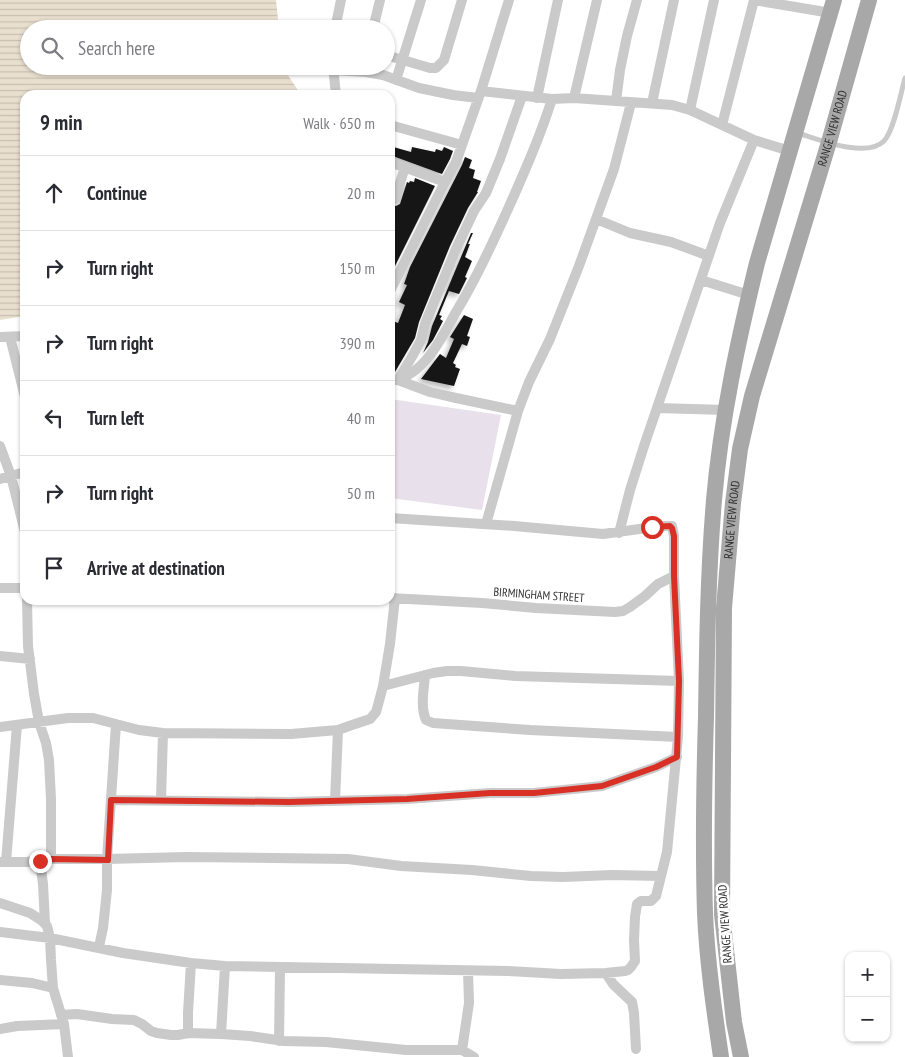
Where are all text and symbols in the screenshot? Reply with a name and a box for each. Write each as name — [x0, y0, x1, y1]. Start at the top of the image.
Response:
search box — [20, 20, 395, 75]
icon: search — [38, 34, 66, 62]
text: Search here — [78, 36, 155, 60]
street label: RANGE VIEW ROAD — [814, 88, 850, 168]
text: 9 min — [40, 109, 82, 136]
text: Walk · 650 m — [303, 113, 375, 133]
icon: ahead — [40, 179, 68, 207]
text: Continue — [87, 181, 147, 205]
text: 20 m — [347, 183, 375, 203]
icon: right — [40, 254, 68, 282]
text: Turn right — [87, 256, 153, 280]
text: 150 m — [340, 258, 375, 278]
icon: right — [40, 329, 68, 357]
text: Turn right — [87, 331, 153, 355]
text: 390 m — [340, 333, 375, 353]
icon: left — [40, 404, 68, 432]
text: Turn left — [87, 406, 144, 430]
text: 40 m — [347, 408, 375, 428]
icon: right — [40, 479, 68, 507]
street label: RANGE VIEW ROAD — [720, 480, 743, 559]
text: Turn right — [87, 481, 153, 505]
text: 50 m — [347, 483, 375, 503]
route start — [641, 516, 664, 539]
icon: arrive — [40, 554, 68, 582]
text: Arrive at destination — [87, 556, 225, 580]
street label: BIRMINGHAM STREET — [493, 584, 586, 605]
route end — [29, 850, 52, 873]
street label: RANGE VIEW ROAD — [714, 884, 735, 964]
map controls — [845, 952, 890, 1042]
button: + — [845, 952, 890, 997]
button: − — [845, 997, 890, 1042]

